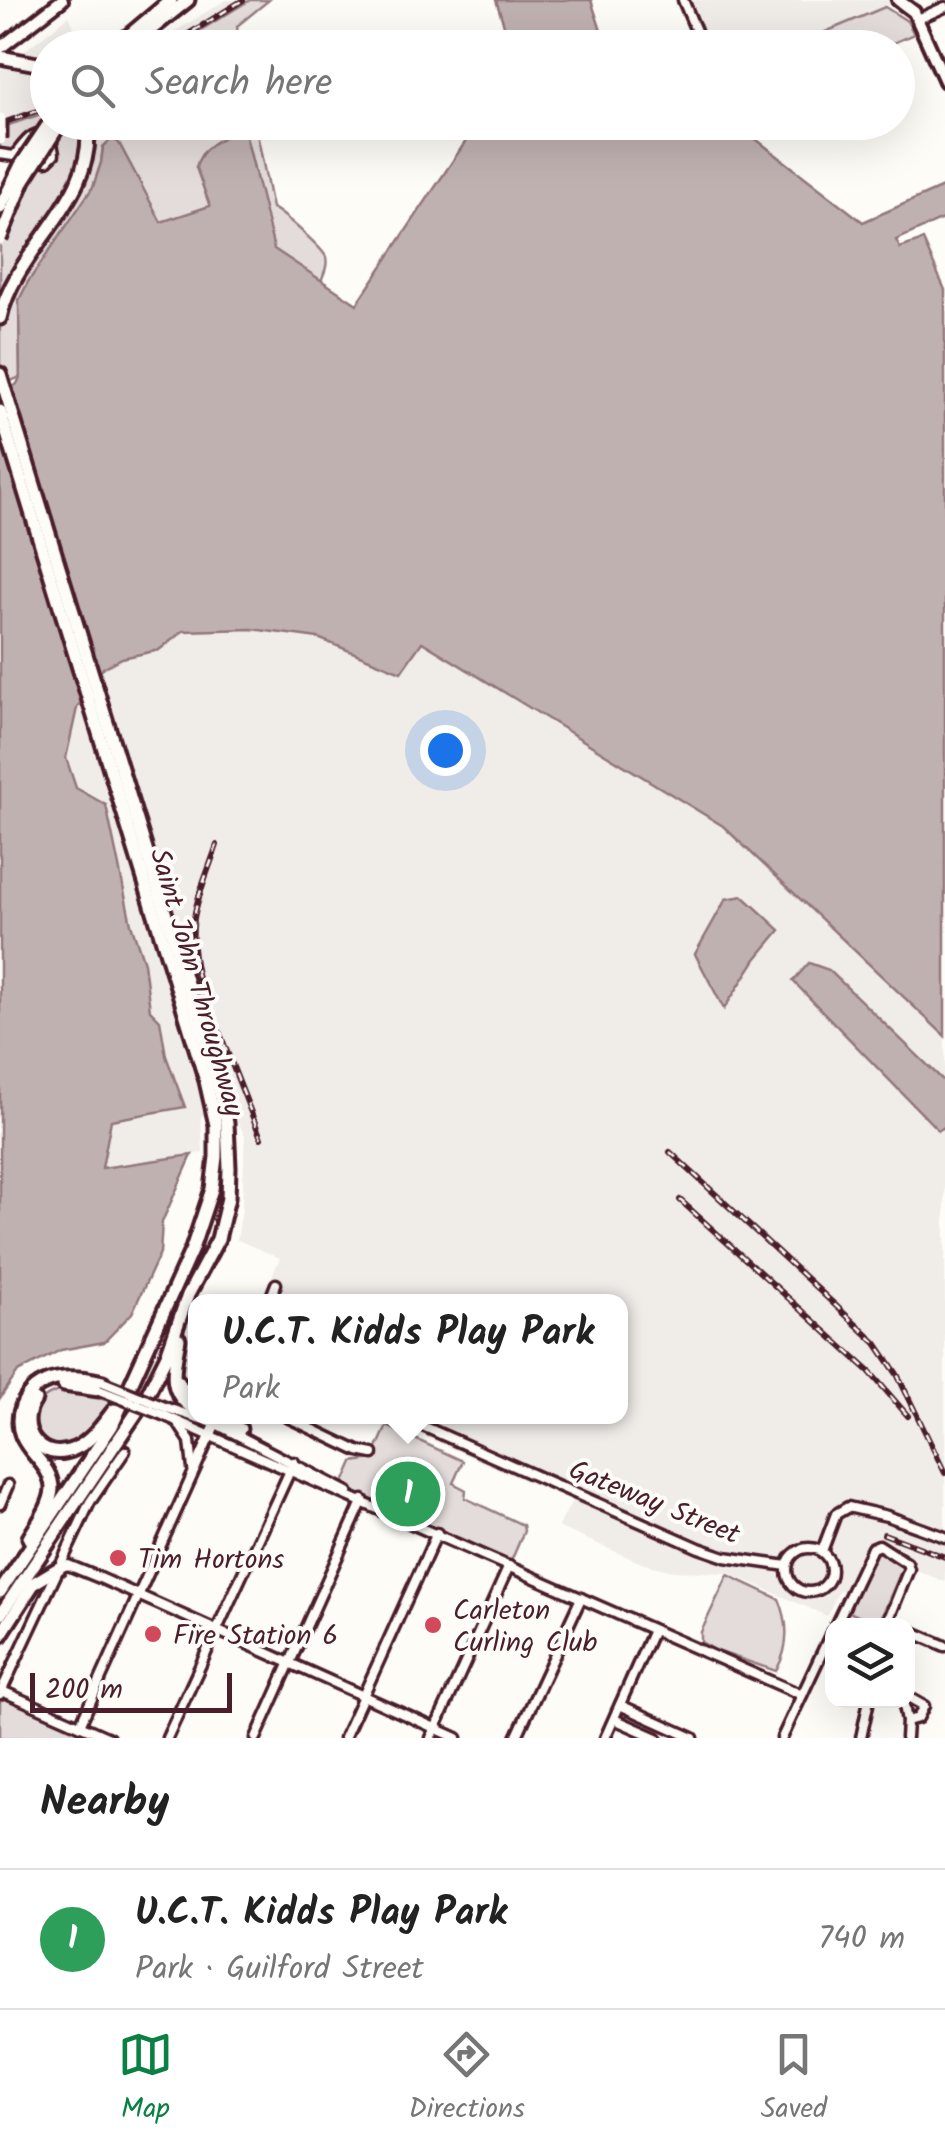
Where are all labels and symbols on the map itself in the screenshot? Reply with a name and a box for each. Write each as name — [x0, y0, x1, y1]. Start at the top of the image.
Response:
your location — [420, 725, 471, 776]
street label: Saint John Throughway — [136, 843, 256, 1123]
street label: Gateway Street — [562, 1449, 747, 1559]
pin: 1 — [376, 1456, 440, 1532]
place label: Tim Hortons — [138, 1538, 284, 1583]
marker: Tim Hortons — [107, 1547, 129, 1569]
place label: Carleton Curling Club — [453, 1589, 598, 1666]
place label: Fire Station 6 — [173, 1614, 338, 1659]
marker: Carleton Curling Club — [422, 1614, 444, 1636]
marker: Fire Station 6 — [142, 1623, 164, 1645]
scale bar — [30, 1668, 232, 1712]

